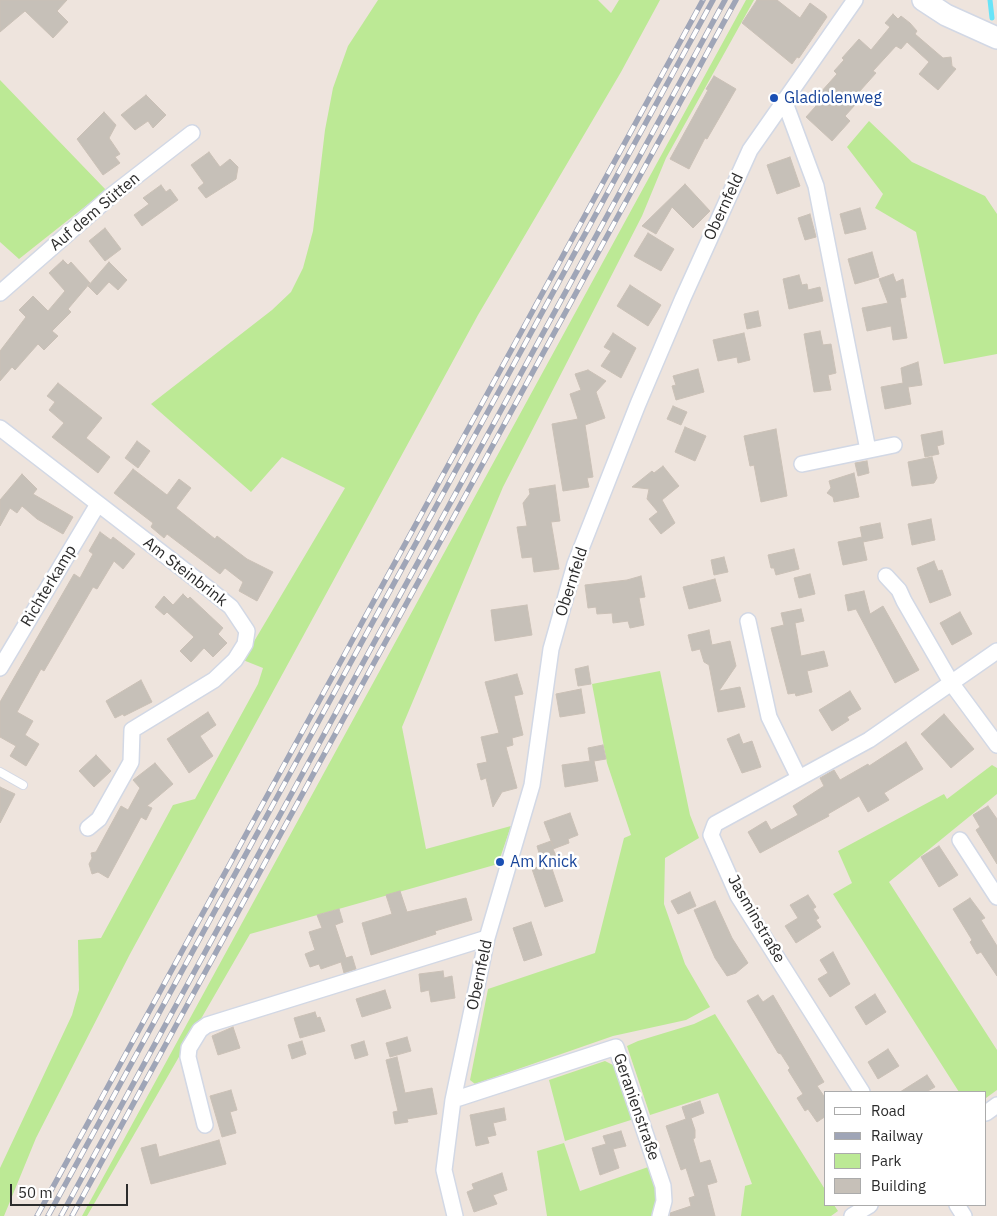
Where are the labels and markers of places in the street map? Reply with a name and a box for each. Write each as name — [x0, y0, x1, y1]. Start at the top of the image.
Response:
place label: Gladiolenweg — [784, 88, 882, 108]
marker: Gladiolenweg — [768, 92, 780, 104]
place label: Am Knick — [510, 852, 578, 872]
marker: Am Knick — [494, 856, 506, 868]

